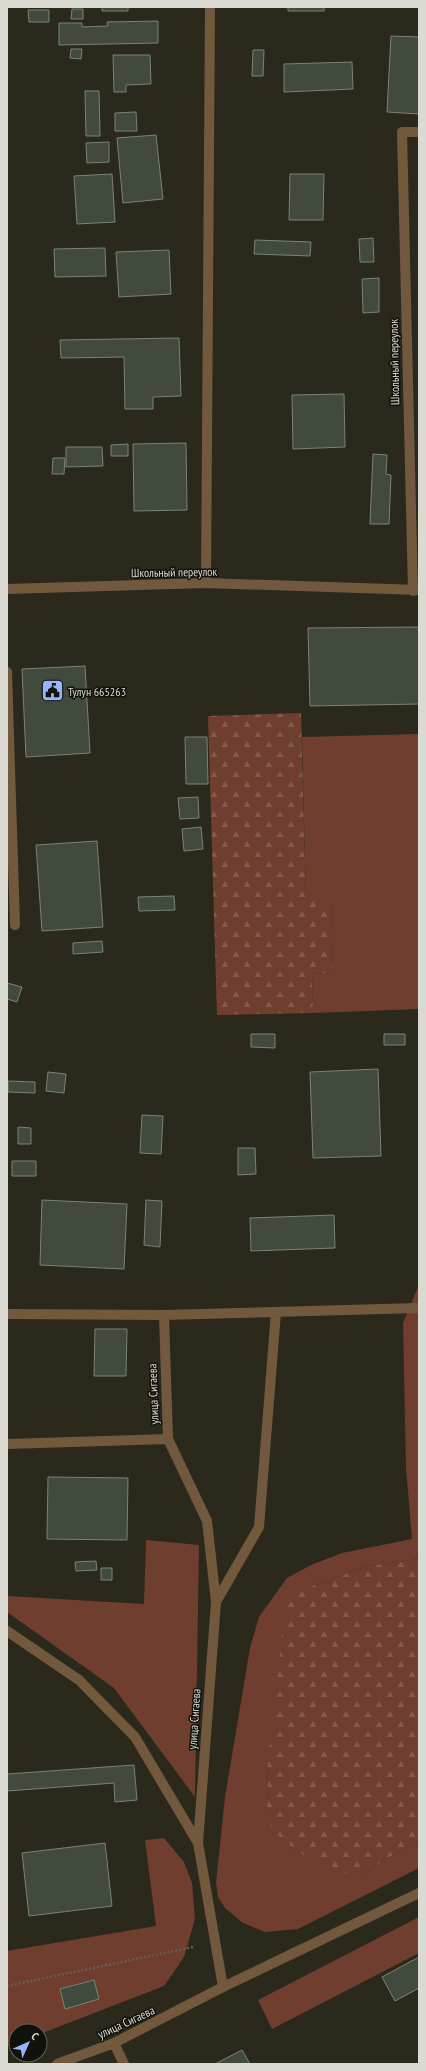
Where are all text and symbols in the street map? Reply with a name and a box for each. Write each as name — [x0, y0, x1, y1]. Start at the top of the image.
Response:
street label: Школьный переулок — [386, 318, 402, 405]
street label: Школьный переулок — [131, 564, 218, 580]
public building icon: Тулун 665263 — [39, 678, 65, 704]
place label: Тулун 665263 — [68, 684, 126, 699]
street label: улица Сигаева — [144, 1363, 162, 1425]
street label: улица Сигаева — [184, 1688, 204, 1750]
street label: улица Сигаева — [95, 2002, 157, 2042]
north arrow — [8, 2023, 48, 2063]
text: С — [28, 2029, 42, 2043]

